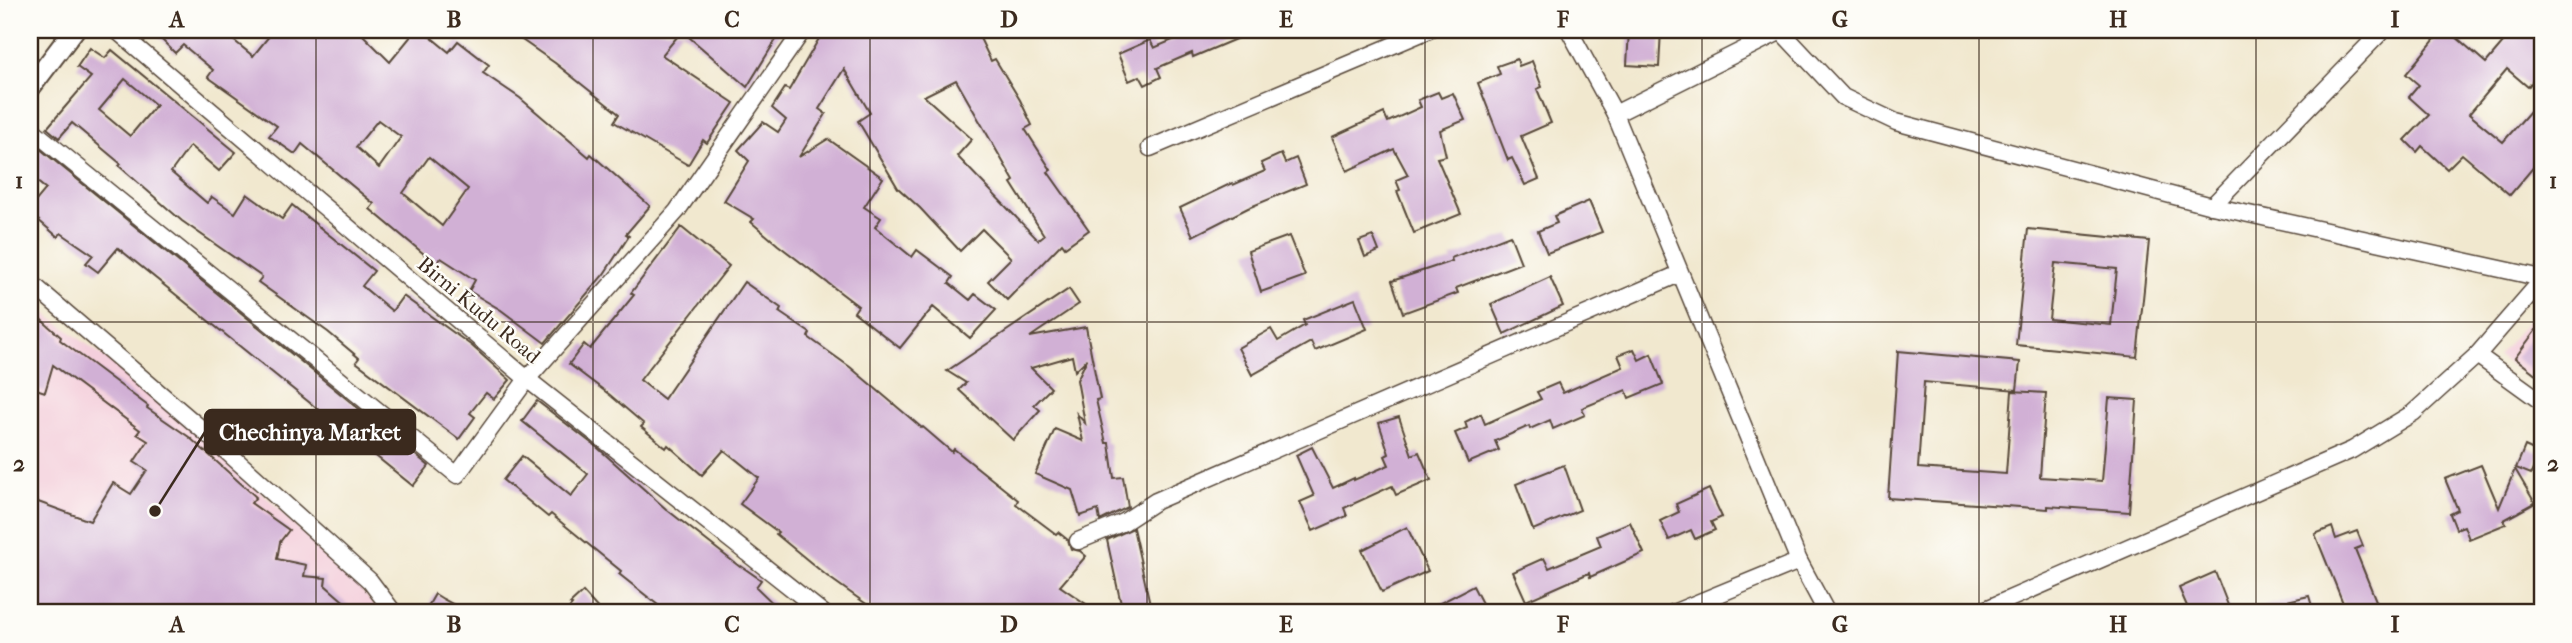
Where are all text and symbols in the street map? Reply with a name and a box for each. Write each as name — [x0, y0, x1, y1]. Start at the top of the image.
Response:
text: A — [168, 6, 186, 33]
text: B — [447, 6, 462, 33]
text: C — [724, 6, 740, 33]
text: D — [1000, 6, 1018, 33]
text: E — [1279, 6, 1293, 33]
text: F — [1556, 6, 1570, 33]
text: G — [1832, 6, 1848, 33]
text: H — [2109, 6, 2127, 33]
text: I — [2391, 6, 2400, 33]
text: 1 — [15, 167, 23, 194]
text: 1 — [2549, 167, 2557, 194]
street label: Birni Kudu Road — [413, 252, 546, 369]
callout: Chechinya Market — [205, 410, 415, 454]
text: Chechinya Market — [219, 419, 402, 446]
text: 2 — [13, 450, 25, 477]
text: 2 — [2547, 450, 2559, 477]
text: A — [168, 611, 186, 638]
text: B — [447, 611, 462, 638]
text: C — [724, 611, 740, 638]
text: D — [1000, 611, 1018, 638]
text: E — [1279, 611, 1293, 638]
text: F — [1556, 611, 1570, 638]
text: G — [1832, 611, 1848, 638]
text: H — [2109, 611, 2127, 638]
text: I — [2391, 611, 2400, 638]

